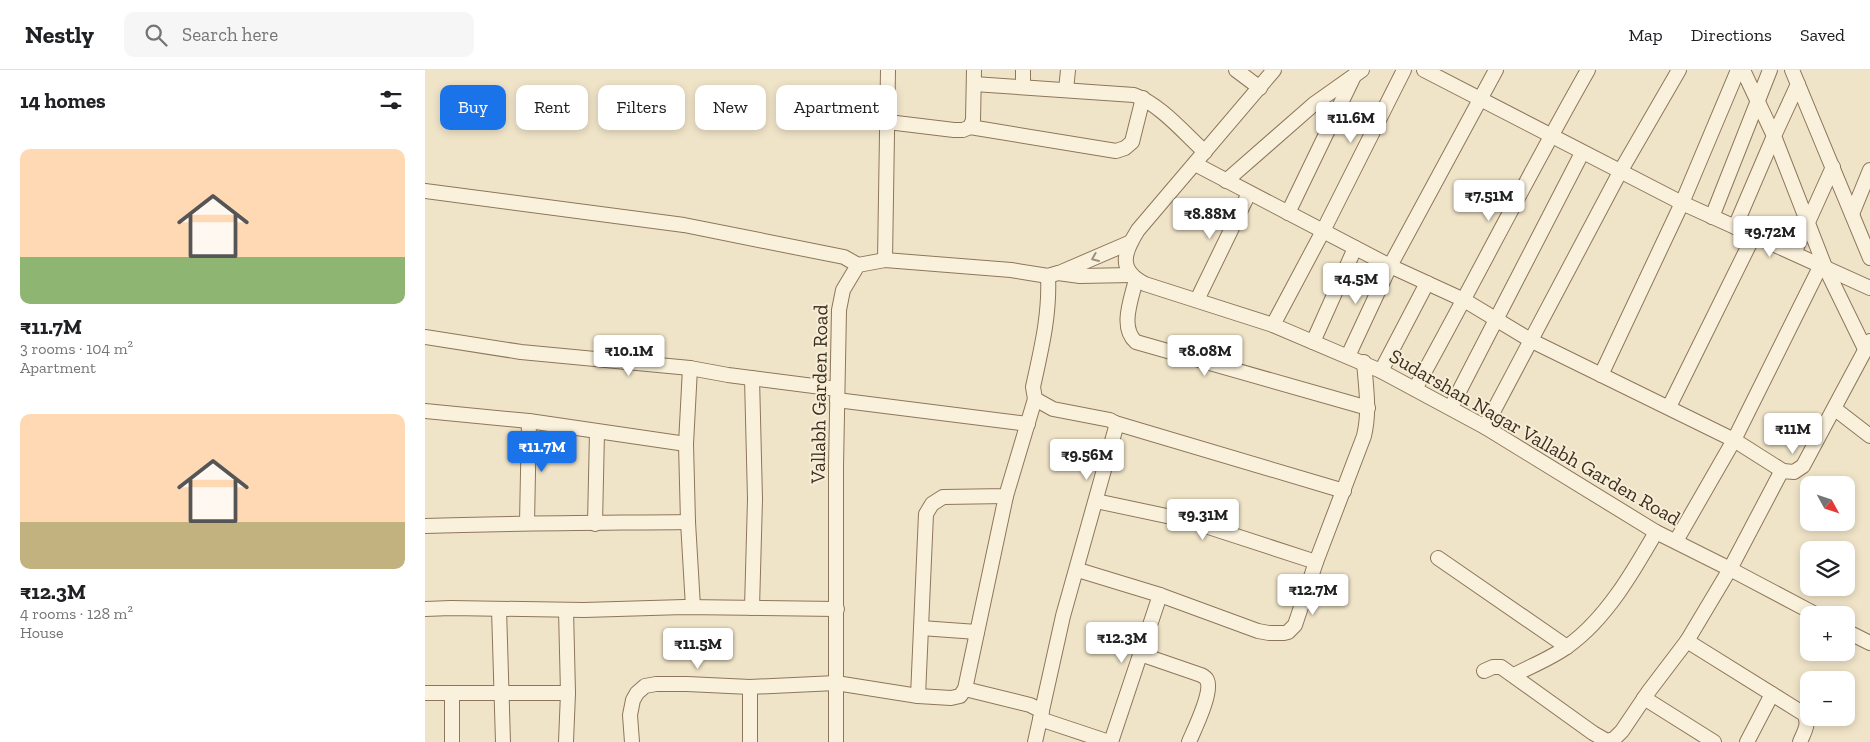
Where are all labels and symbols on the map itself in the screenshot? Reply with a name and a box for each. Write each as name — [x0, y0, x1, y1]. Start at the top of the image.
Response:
pin: ₹11.6M — [1310, 102, 1392, 144]
pin: ₹7.51M — [1448, 180, 1530, 222]
pin: ₹8.88M — [1169, 198, 1251, 240]
pin: ₹9.72M — [1729, 216, 1811, 258]
one-way arrow — [1091, 251, 1100, 262]
pin: ₹4.5M — [1321, 262, 1391, 305]
street label: Vallabh Garden Road — [805, 304, 833, 485]
pin: ₹10.1M — [588, 334, 670, 377]
pin: ₹8.08M — [1164, 334, 1246, 377]
street label: Sudarshan Nagar Vallabh Garden Road — [1385, 344, 1685, 530]
pin: ₹11M — [1763, 412, 1823, 455]
pin: ₹11.7M — [501, 430, 583, 473]
pin: ₹9.56M — [1046, 438, 1128, 481]
north arrow — [1800, 476, 1855, 531]
pin: ₹9.31M — [1162, 498, 1244, 541]
pin: ₹12.7M — [1272, 574, 1354, 616]
pin: ₹12.3M — [1081, 622, 1163, 664]
pin: ₹11.5M — [657, 628, 739, 670]

